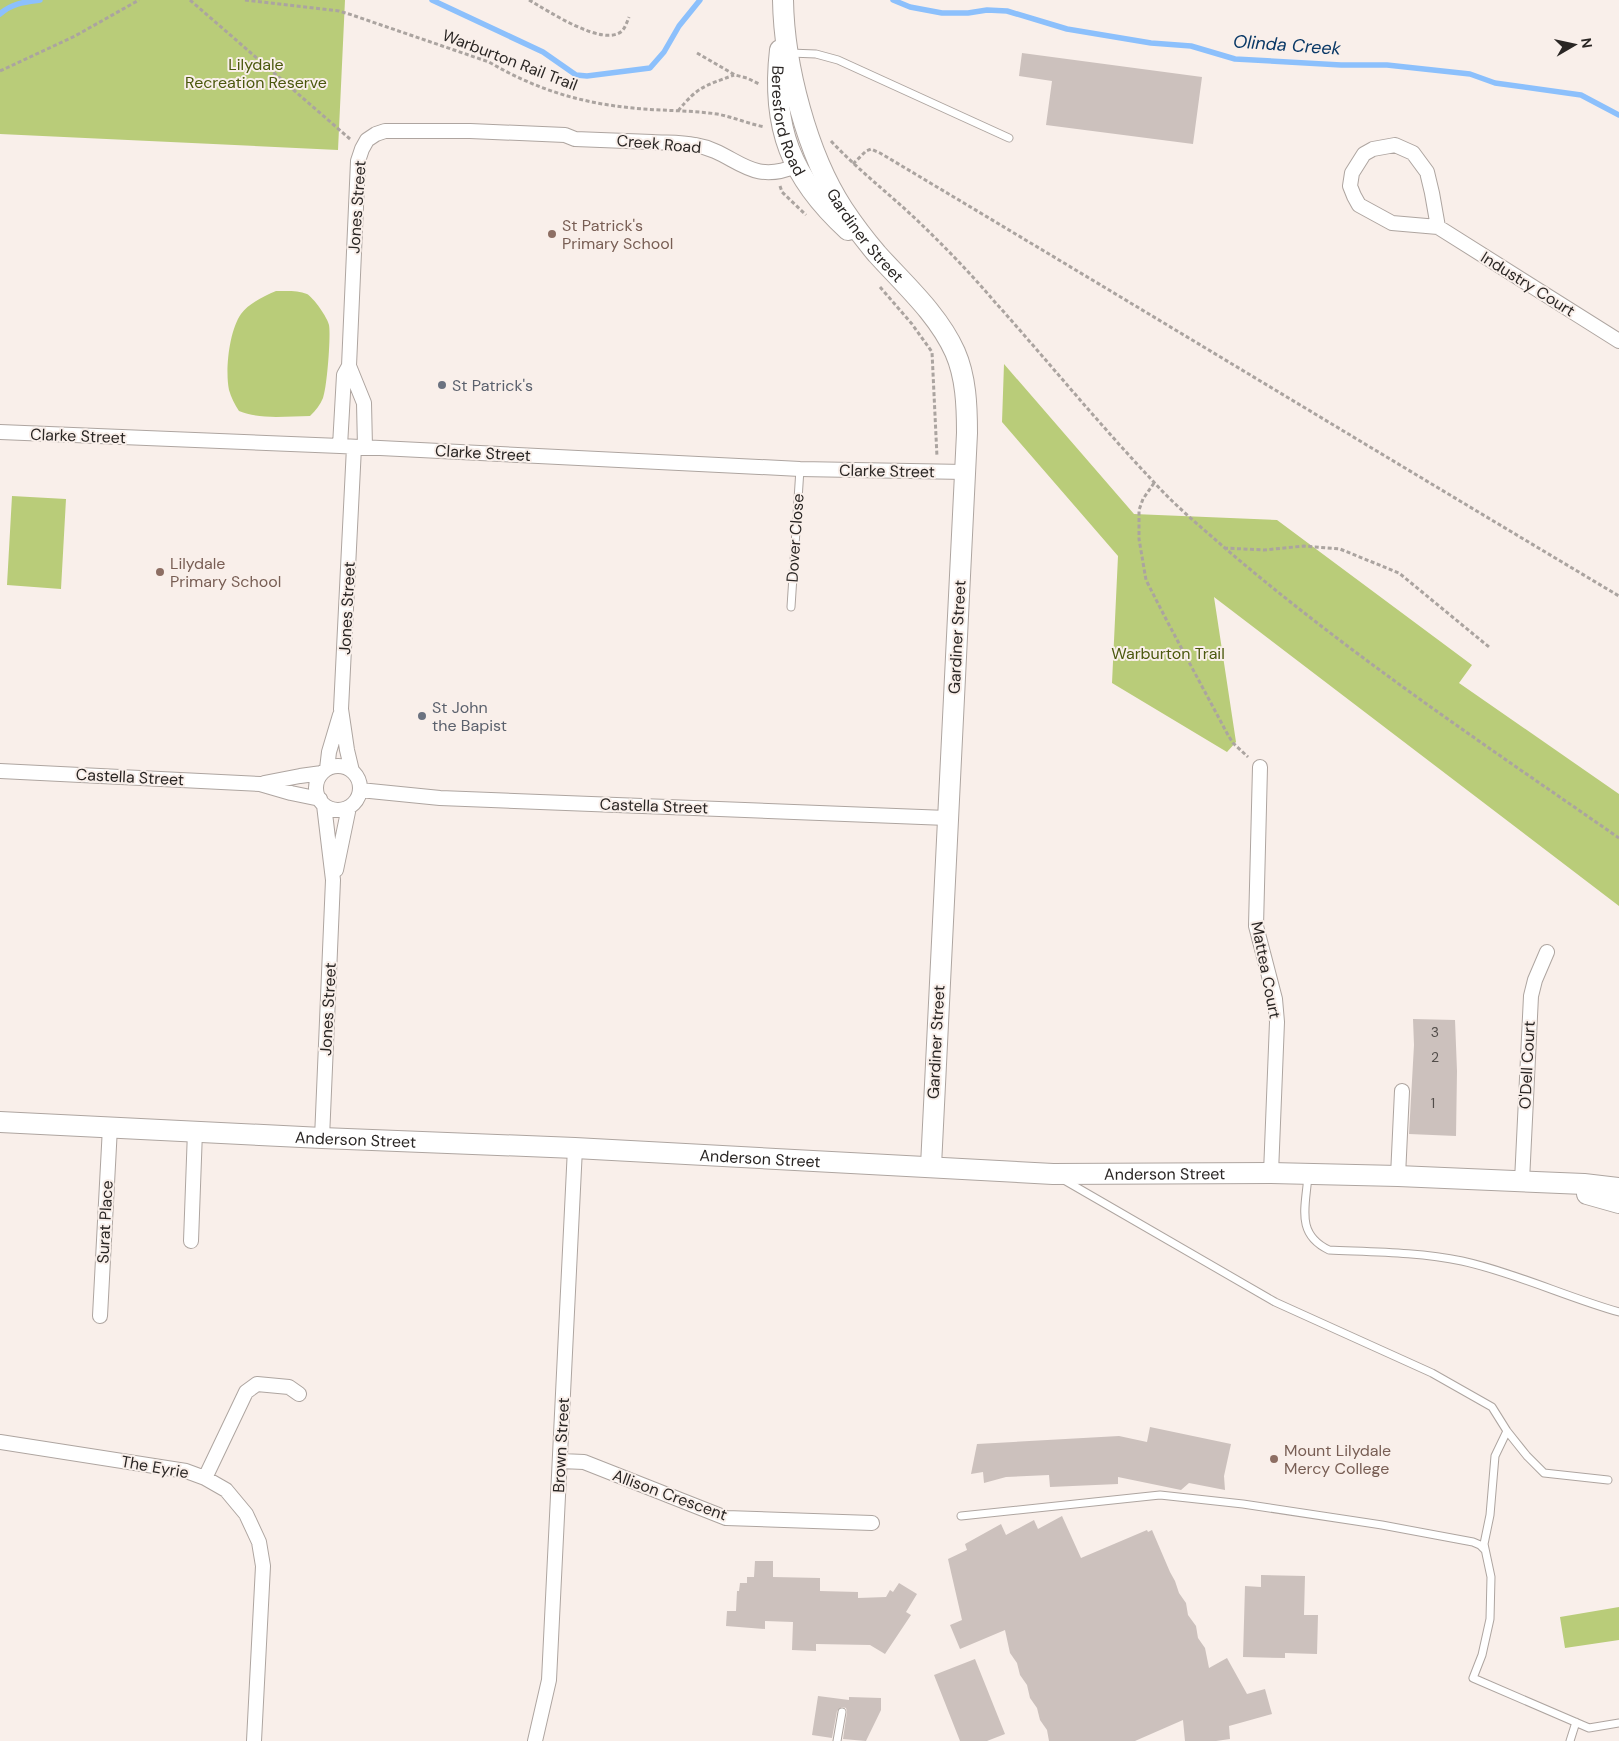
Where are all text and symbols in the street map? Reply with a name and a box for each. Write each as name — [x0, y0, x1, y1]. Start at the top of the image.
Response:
north arrow — [1549, 20, 1599, 70]
street label: Warburton Rail Trail — [439, 25, 581, 95]
water label: Olinda Creek — [1232, 29, 1343, 61]
text: N — [1577, 37, 1597, 49]
park label: Lilydale Recreation Reserve — [185, 54, 327, 93]
street label: Beresford Road — [767, 65, 810, 180]
street label: Creek Road — [616, 130, 702, 158]
street label: Jones Street — [343, 160, 371, 254]
street label: Gardiner Street — [822, 184, 908, 287]
place label: St Patrick's Primary School — [562, 215, 673, 254]
marker: St Patrick's Primary School — [546, 228, 558, 240]
street label: Industry Court — [1477, 247, 1579, 321]
place label: St Patrick's — [452, 375, 533, 396]
marker: St Patrick's — [436, 379, 448, 391]
street label: Clarke Street — [30, 424, 126, 448]
street label: Clarke Street — [435, 440, 531, 466]
street label: Clarke Street — [839, 460, 935, 482]
street label: Dover Close — [781, 493, 809, 583]
place label: Lilydale Primary School — [170, 553, 281, 592]
street label: Jones Street — [334, 561, 360, 655]
marker: Lilydale Primary School — [154, 566, 166, 578]
street label: Gardiner Street — [944, 579, 970, 695]
park label: Warburton Trail — [1111, 643, 1225, 664]
place label: St John the Bapist — [432, 697, 507, 736]
marker: St John the Bapist — [416, 710, 428, 722]
street label: Castella Street — [75, 764, 185, 790]
street label: Castella Street — [599, 794, 709, 818]
street label: Mattea Court — [1246, 920, 1286, 1020]
street label: Jones Street — [315, 962, 341, 1056]
street label: Gardiner Street — [923, 984, 949, 1100]
street label: O'Dell Court — [1514, 1020, 1540, 1110]
house number: 3 — [1431, 1023, 1439, 1041]
house number: 2 — [1431, 1048, 1439, 1066]
house number: 1 — [1431, 1094, 1435, 1112]
street label: Anderson Street — [294, 1126, 417, 1152]
street label: Anderson Street — [699, 1144, 821, 1172]
street label: Anderson Street — [1104, 1163, 1225, 1184]
street label: Surat Place — [92, 1180, 118, 1264]
street label: Brown Street — [548, 1397, 574, 1493]
place label: Mount Lilydale Mercy College — [1284, 1440, 1391, 1479]
street label: The Eyrie — [120, 1451, 190, 1483]
marker: Mount Lilydale Mercy College — [1268, 1453, 1280, 1465]
street label: Allison Crescent — [610, 1465, 730, 1525]

